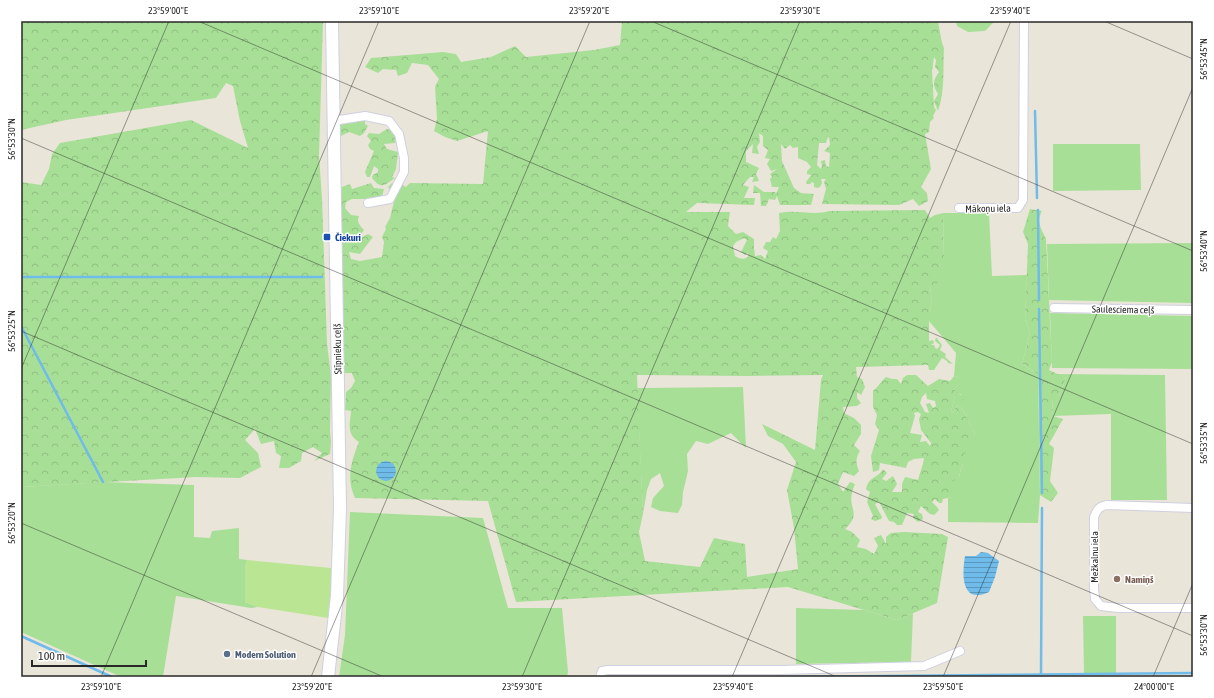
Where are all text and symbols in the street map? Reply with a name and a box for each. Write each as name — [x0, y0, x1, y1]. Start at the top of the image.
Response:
text: 23°59'00"E — [148, 5, 189, 16]
text: 23°59'10"E — [359, 5, 400, 16]
text: 23°59'20"E — [569, 5, 610, 16]
text: 23°59'30"E — [780, 5, 821, 16]
text: 23°59'40"E — [990, 5, 1031, 16]
text: 56°53'45"N — [1198, 38, 1209, 80]
text: 56°53'30"N — [6, 118, 17, 160]
street label: Mākoņu iela — [965, 203, 1011, 214]
text: 56°53'40"N — [1198, 230, 1209, 272]
marker: Čiekuri — [322, 232, 332, 242]
place label: Čiekuri — [335, 232, 361, 243]
street label: Saulesciema ceļš — [1092, 303, 1155, 316]
text: 56°53'25"N — [6, 310, 17, 352]
street label: Stīpnieku ceļš — [332, 323, 343, 375]
text: 56°53'35"N — [1198, 422, 1209, 464]
text: 56°53'20"N — [6, 502, 17, 544]
street label: Mežkalnu iela — [1089, 531, 1100, 583]
marker: Namiņš — [1112, 574, 1122, 584]
place label: Namiņš — [1125, 574, 1154, 585]
text: 56°53'30"N — [1198, 614, 1209, 656]
scale bar — [32, 642, 146, 668]
text: 100 m — [38, 649, 65, 663]
marker: Modern Solution — [222, 649, 232, 659]
place label: Modern Solution — [235, 649, 296, 660]
text: 23°59'10"E — [81, 681, 122, 692]
text: 23°59'20"E — [292, 681, 333, 692]
text: 23°59'30"E — [502, 681, 543, 692]
text: 23°59'40"E — [713, 681, 754, 692]
text: 23°59'50"E — [923, 681, 964, 692]
text: 24°00'00"E — [1134, 681, 1175, 692]

